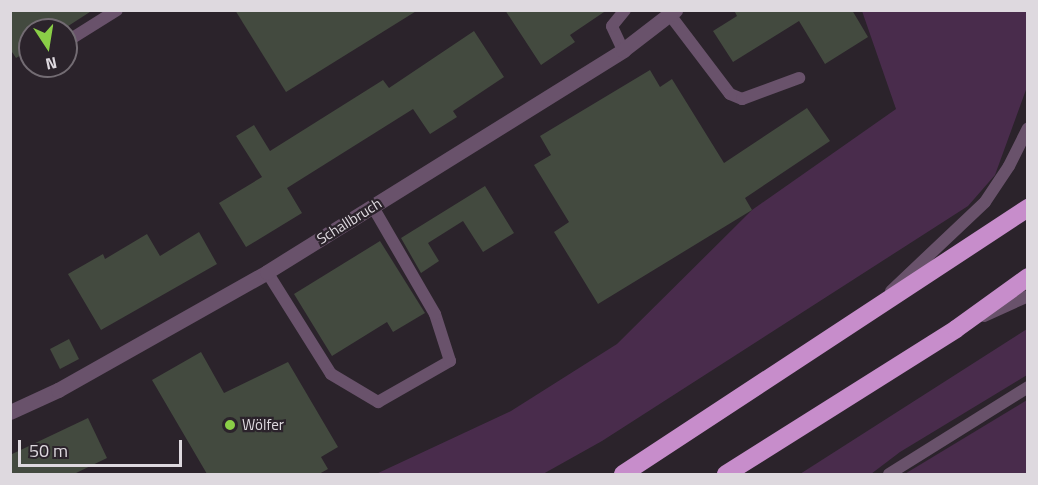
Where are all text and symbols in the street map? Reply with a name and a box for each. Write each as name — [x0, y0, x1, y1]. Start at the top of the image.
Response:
north arrow — [18, 18, 78, 78]
text: N — [43, 51, 59, 77]
street label: Schallbruch — [313, 194, 385, 248]
place label: Wölfer — [242, 416, 284, 434]
marker: Wölfer — [223, 418, 237, 432]
scale bar — [21, 428, 184, 466]
text: 50 m — [29, 437, 68, 464]

